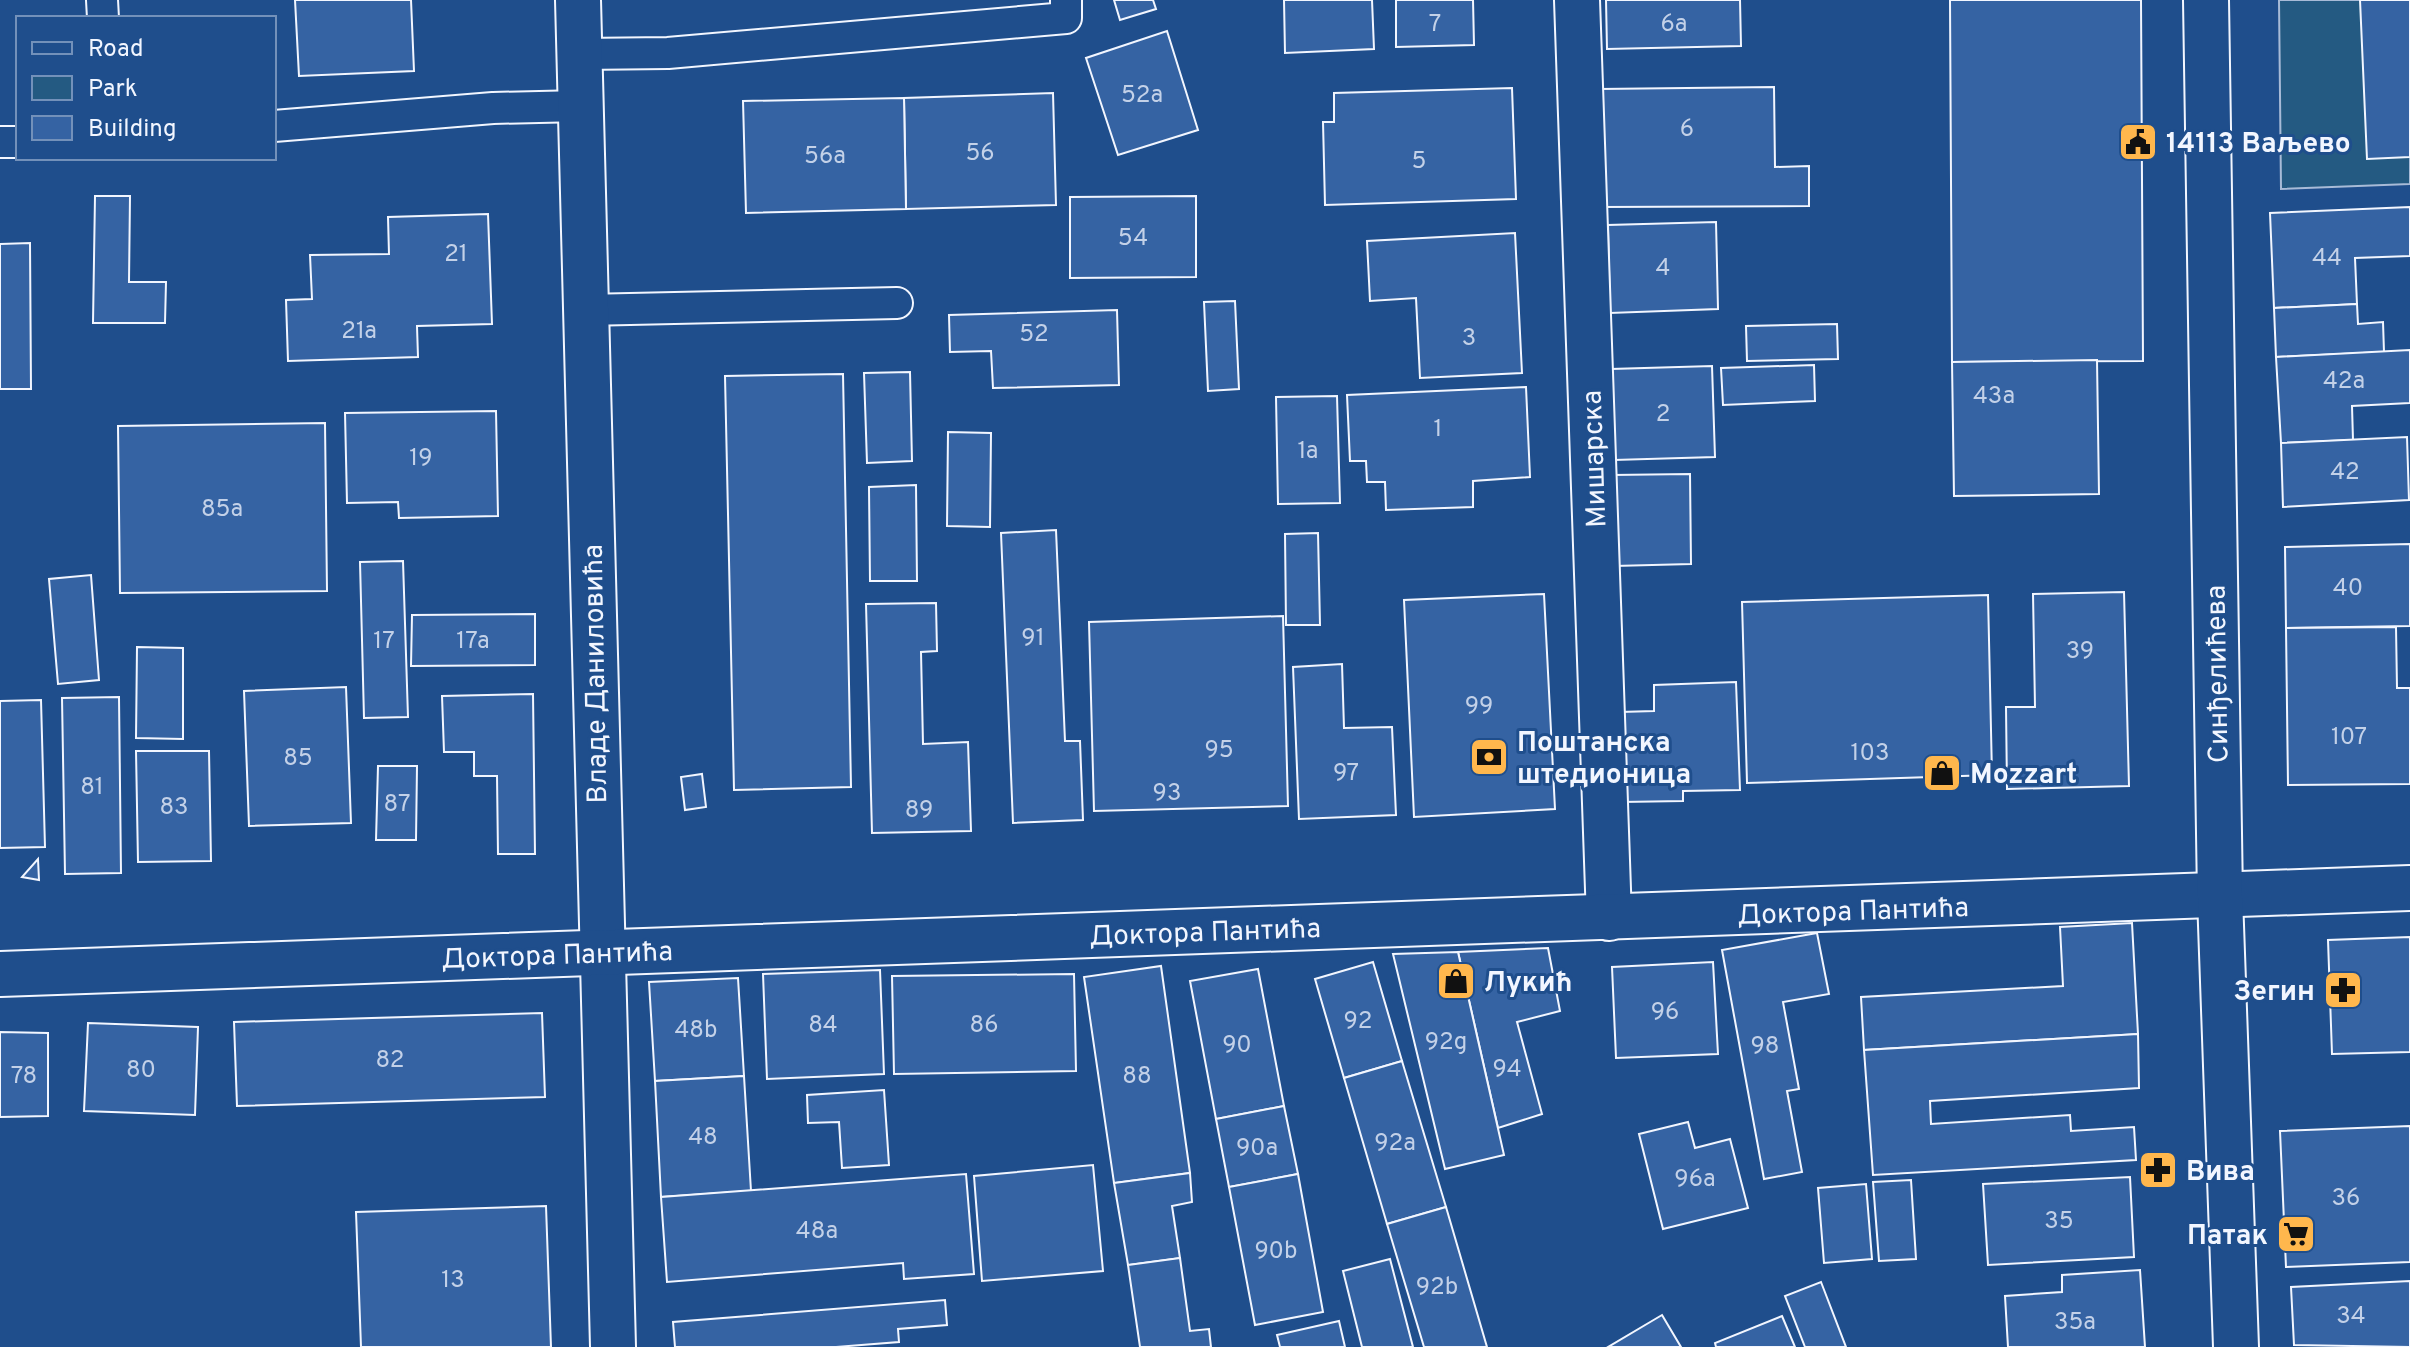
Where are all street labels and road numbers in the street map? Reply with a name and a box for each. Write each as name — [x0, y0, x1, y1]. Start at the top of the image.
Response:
street label: Мишарска — [1576, 390, 1616, 528]
street label: Владе Даниловића — [577, 544, 617, 804]
street label: Синђелићева — [2199, 584, 2239, 763]
street label: Доктора Пантића — [1737, 891, 1970, 935]
street label: Доктора Пантића — [1089, 912, 1322, 956]
street label: Доктора Пантића — [441, 935, 674, 979]

